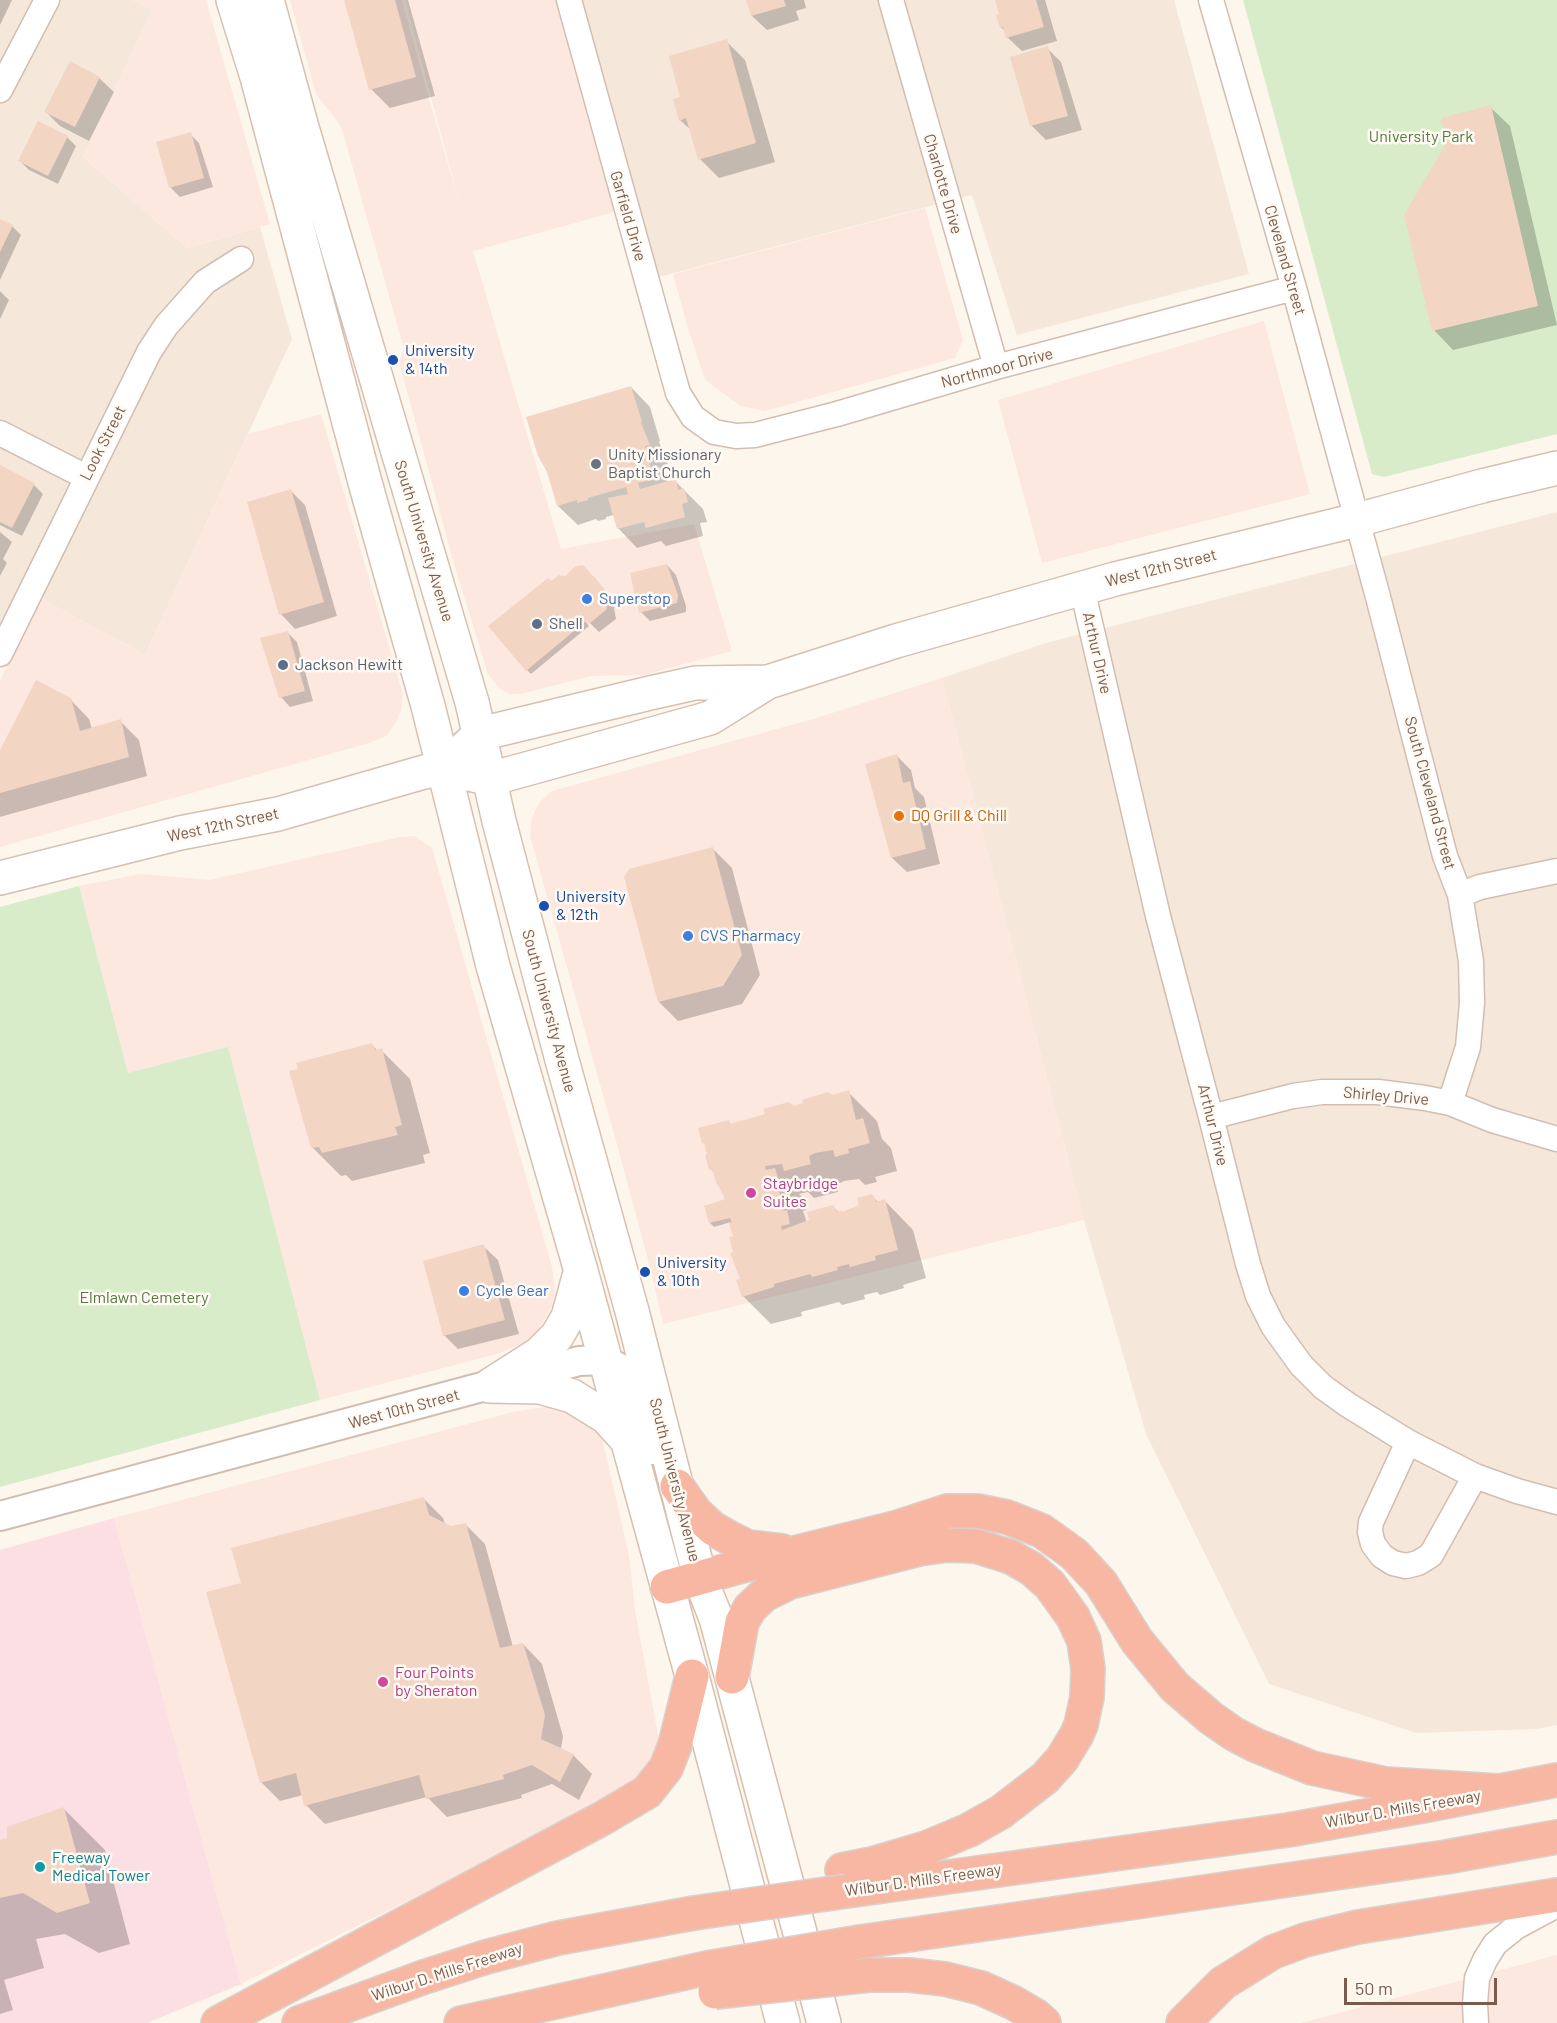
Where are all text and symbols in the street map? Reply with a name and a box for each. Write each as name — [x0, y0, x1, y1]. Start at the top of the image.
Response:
park label: University Park — [1369, 127, 1473, 147]
street label: Charlotte Drive — [920, 132, 966, 236]
street label: Garfield Drive — [606, 169, 650, 263]
street label: Cleveland Street — [1260, 203, 1310, 317]
place label: University & 14th — [405, 341, 475, 379]
street label: Northmoor Drive — [939, 344, 1055, 392]
marker: University & 14th — [386, 353, 400, 367]
street label: Look Street — [76, 402, 130, 484]
place label: Unity Missionary Baptist Church — [608, 445, 721, 483]
marker: Unity Missionary Baptist Church — [589, 457, 603, 471]
street label: South University Avenue — [390, 458, 458, 624]
street label: West 12th Street — [1103, 545, 1219, 591]
place label: Superstop — [599, 589, 671, 609]
marker: Superstop — [580, 592, 594, 606]
street label: Arthur Drive — [1078, 610, 1116, 696]
place label: Shell — [549, 614, 583, 634]
marker: Shell — [530, 617, 544, 631]
place label: Jackson Hewitt — [295, 655, 403, 675]
marker: Jackson Hewitt — [276, 658, 290, 672]
street label: South Cleveland Street — [1400, 714, 1460, 872]
street label: West 12th Street — [165, 804, 281, 846]
place label: DQ Grill & Chill — [911, 806, 1007, 826]
marker: DQ Grill & Chill — [892, 809, 906, 823]
place label: University & 12th — [556, 887, 626, 925]
marker: University & 12th — [537, 899, 551, 913]
place label: CVS Pharmacy — [700, 926, 801, 946]
street label: South University Avenue — [518, 927, 580, 1095]
marker: CVS Pharmacy — [681, 929, 695, 943]
street label: Arthur Drive — [1194, 1082, 1232, 1168]
street label: Shirley Drive — [1342, 1083, 1430, 1109]
place label: Staybridge Suites — [763, 1174, 838, 1212]
marker: Staybridge Suites — [744, 1186, 758, 1200]
place label: University & 10th — [657, 1253, 727, 1291]
marker: University & 10th — [638, 1265, 652, 1279]
place label: Cycle Gear — [476, 1281, 549, 1301]
marker: Cycle Gear — [457, 1284, 471, 1298]
park label: Elmlawn Cemetery — [79, 1288, 209, 1308]
street label: West 10th Street — [346, 1385, 462, 1433]
street label: South University Avenue — [645, 1396, 705, 1564]
place label: Four Points by Sheraton — [395, 1663, 477, 1701]
marker: Four Points by Sheraton — [376, 1675, 390, 1689]
street label: Wilbur D. Mills Freeway — [1324, 1786, 1482, 1832]
place label: Freeway Medical Tower — [52, 1848, 150, 1886]
marker: Freeway Medical Tower — [33, 1860, 47, 1874]
street label: Wilbur D. Mills Freeway — [844, 1860, 1002, 1900]
street label: Wilbur D. Mills Freeway — [369, 1939, 525, 2005]
scale bar — [1347, 1966, 1500, 2004]
text: 50 m — [1355, 1977, 1393, 1999]

